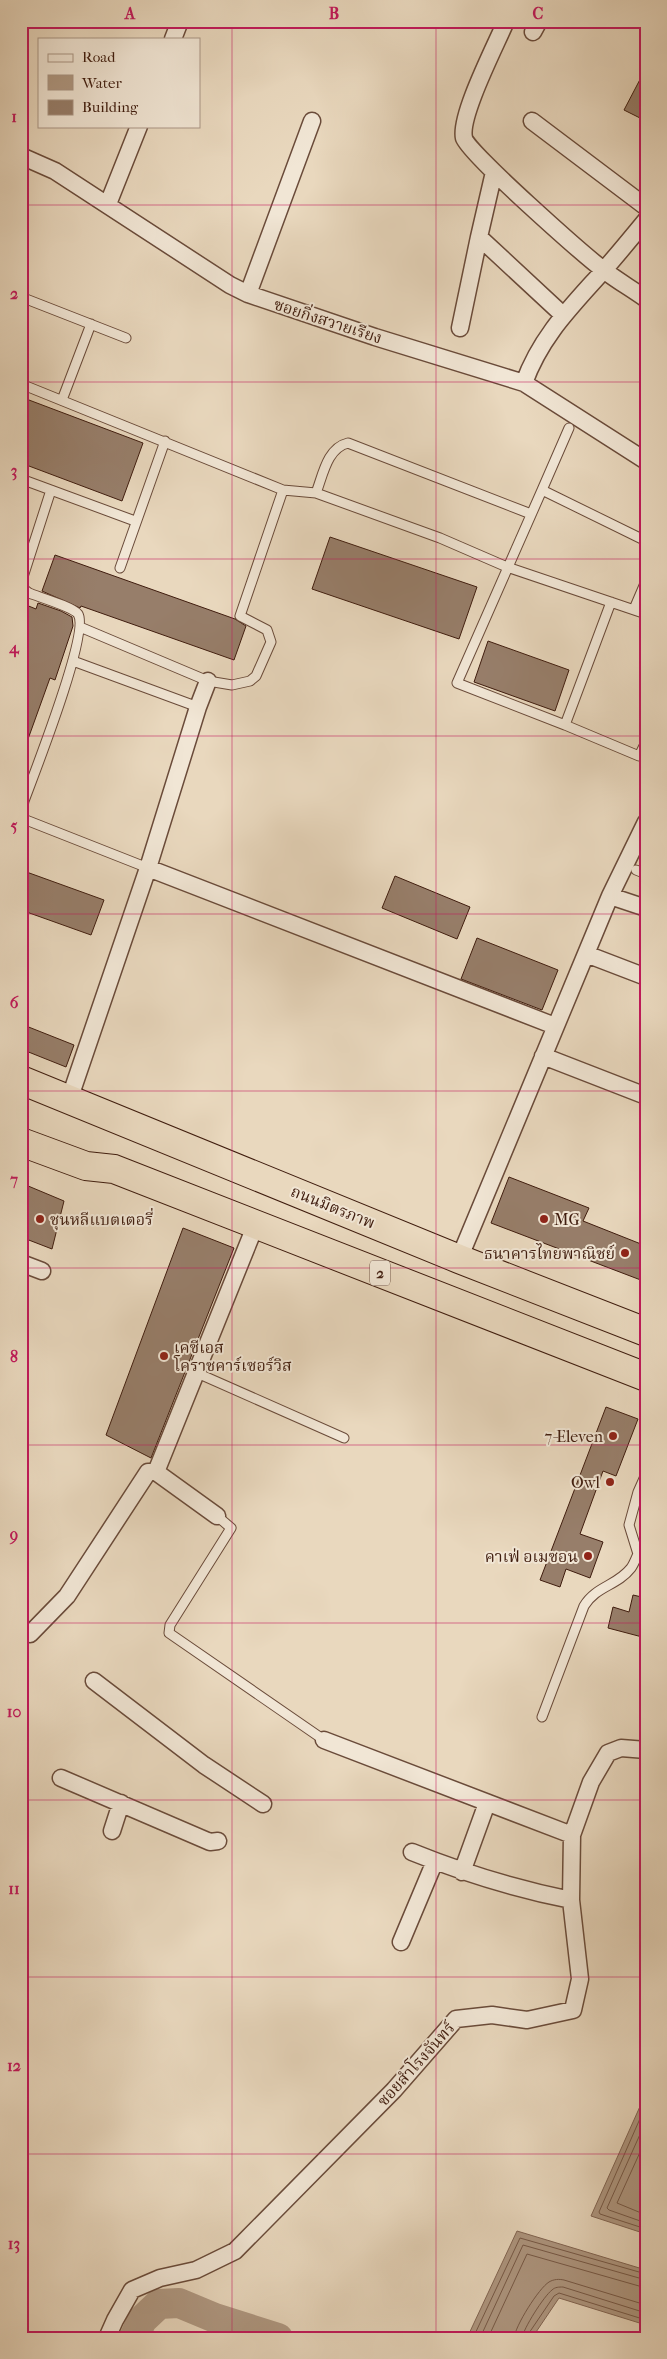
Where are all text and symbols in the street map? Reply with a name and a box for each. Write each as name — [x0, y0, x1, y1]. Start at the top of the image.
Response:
text: A — [124, 4, 136, 23]
text: B — [329, 4, 339, 23]
text: C — [533, 4, 544, 23]
legend — [38, 38, 200, 128]
text: Road — [82, 48, 116, 66]
text: Water — [81, 74, 122, 92]
text: Building — [82, 98, 139, 116]
text: 1 — [11, 107, 17, 126]
text: 2 — [10, 284, 18, 303]
street label: ซอยกิ่งสวายเรียง — [271, 293, 385, 347]
text: 3 — [11, 461, 17, 481]
text: 4 — [8, 638, 20, 658]
text: 5 — [11, 816, 18, 835]
text: 6 — [10, 993, 19, 1012]
text: 7 — [9, 1170, 18, 1189]
street label: ถนนมิตรภาพ — [288, 1181, 378, 1233]
place label: ชุนหลีแบตเตอรี่ — [50, 1208, 153, 1231]
place label: MG — [554, 1210, 580, 1229]
marker: ชุนหลีแบตเตอรี่ — [34, 1213, 46, 1225]
marker: MG — [538, 1213, 550, 1225]
place label: ธนาคารไทยพาณิชย์ — [484, 1243, 615, 1263]
marker: ธนาคารไทยพาณิชย์ — [619, 1247, 631, 1259]
road number: 2 — [370, 1260, 390, 1286]
place label: เคซีเอส โคราชคาร์เซอร์วิส — [173, 1338, 292, 1375]
text: 8 — [10, 1347, 18, 1366]
marker: เคซีเอส โคราชคาร์เซอร์วิส — [158, 1350, 170, 1362]
place label: 7-Eleven — [544, 1427, 604, 1446]
marker: 7-Eleven — [607, 1430, 619, 1442]
place label: Owl — [571, 1473, 601, 1492]
marker: Owl — [604, 1476, 616, 1488]
text: 9 — [9, 1525, 18, 1545]
place label: คาเฟ่ อเมซอน — [485, 1547, 578, 1566]
marker: คาเฟ่ อเมซอน — [582, 1550, 594, 1562]
text: 10 — [7, 1702, 21, 1721]
text: 11 — [8, 1879, 20, 1898]
street label: ซอยสำโรงจันทร์ — [373, 2017, 459, 2110]
text: 12 — [7, 2056, 21, 2075]
text: 13 — [8, 2234, 20, 2254]

